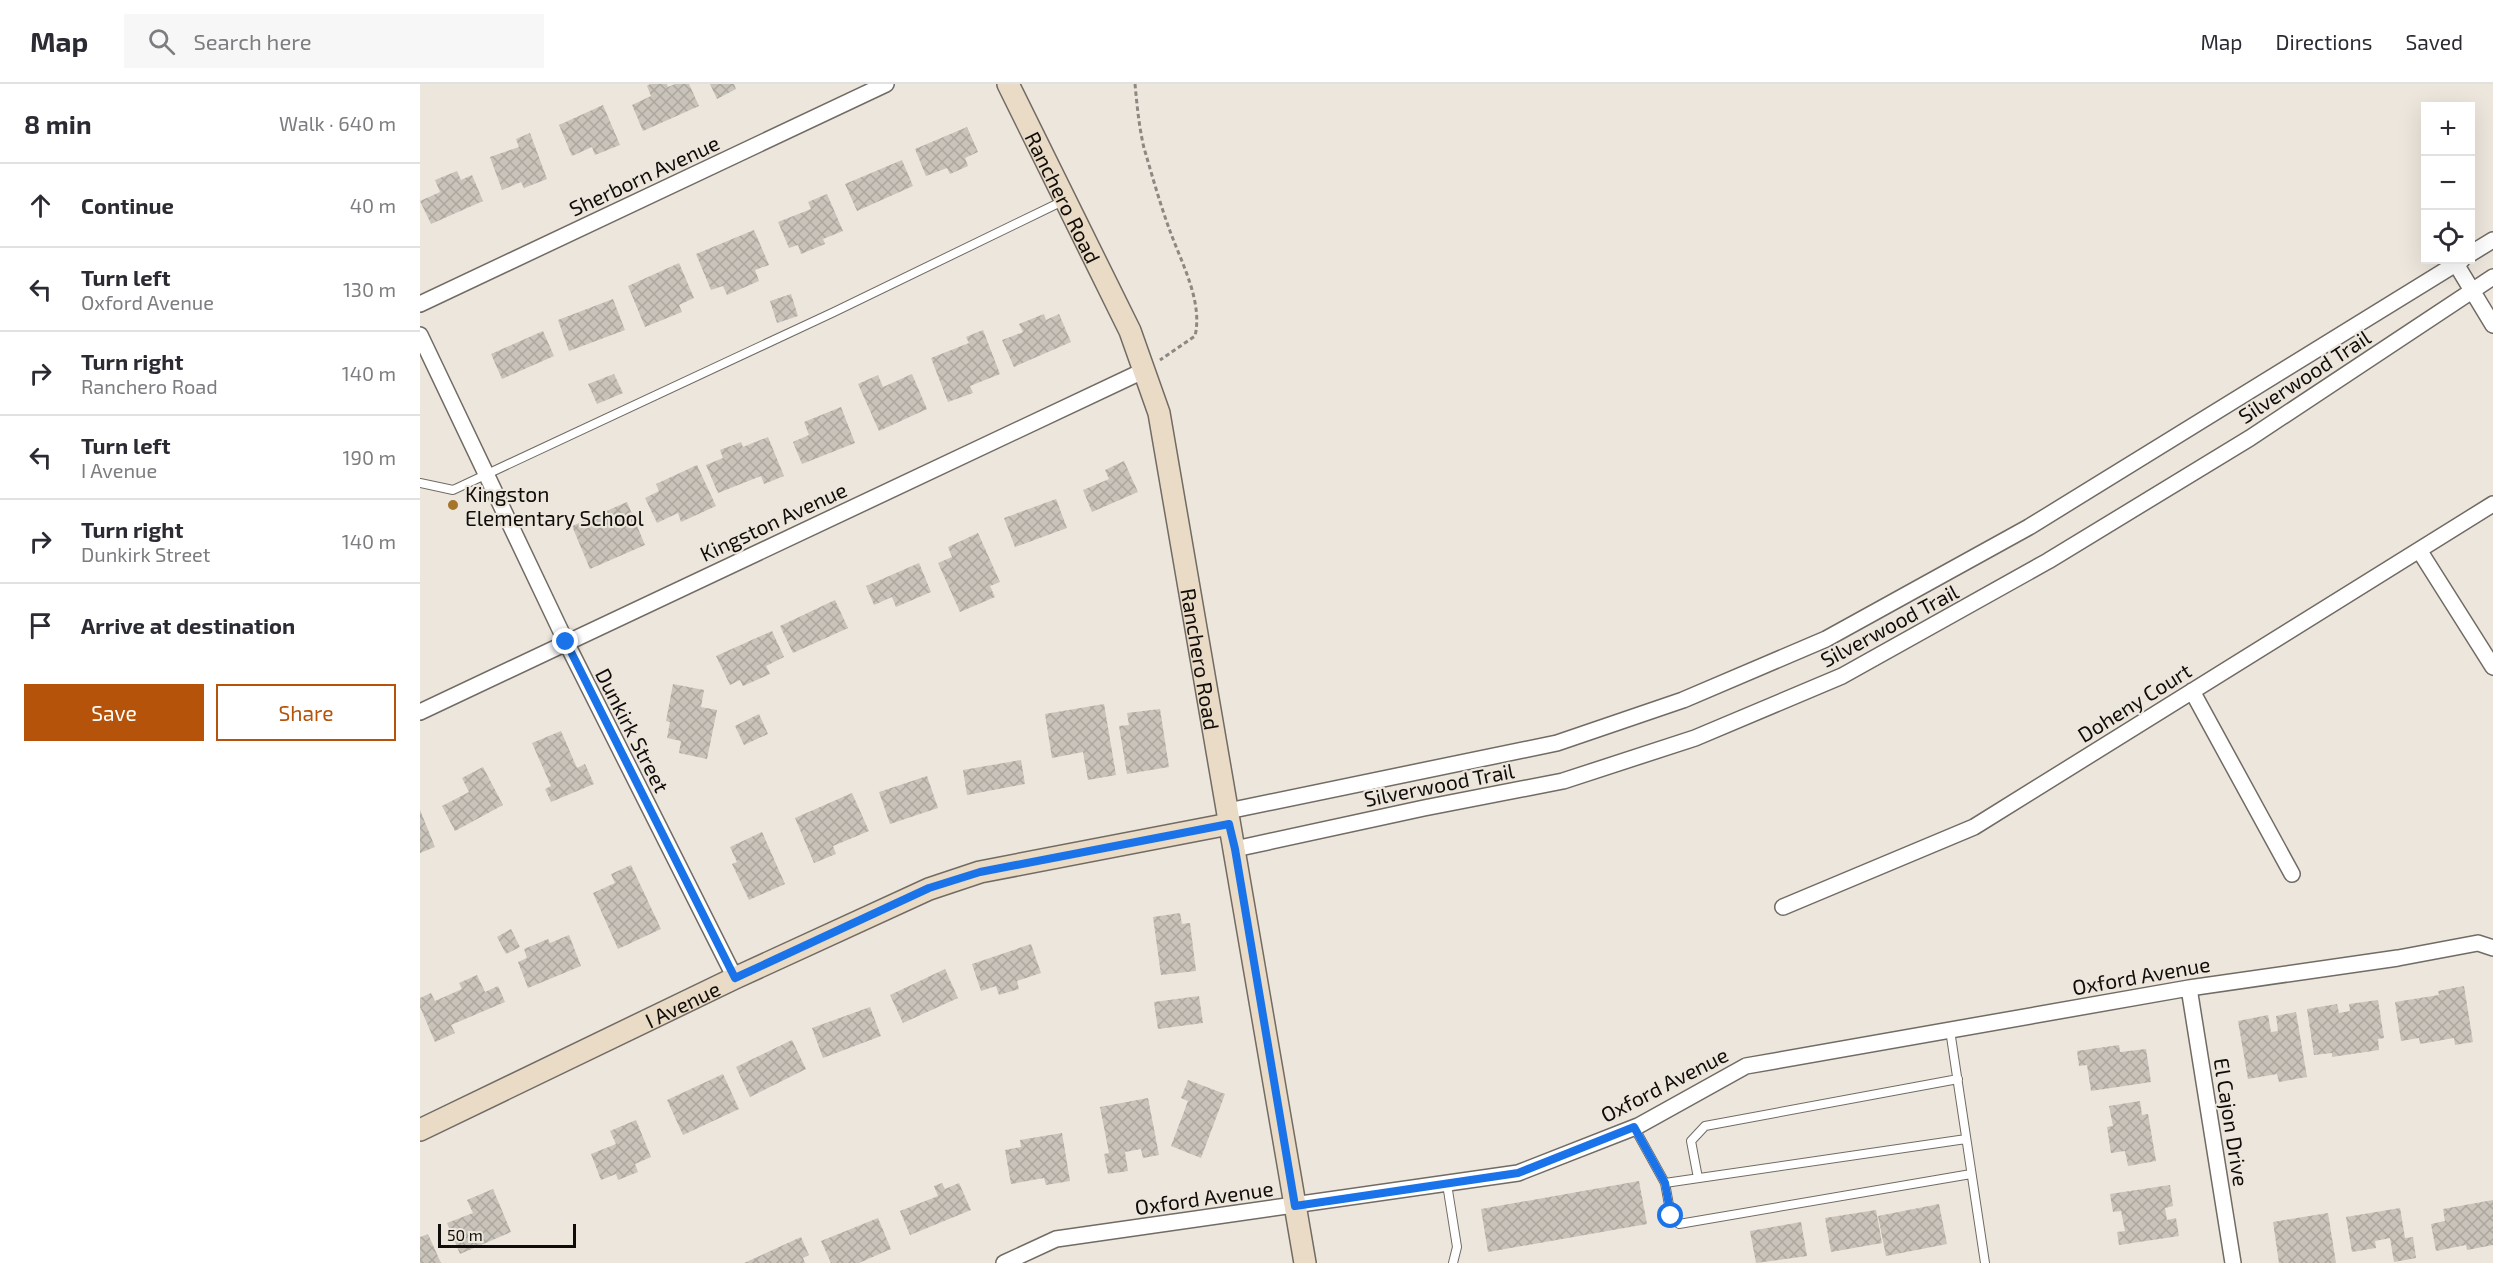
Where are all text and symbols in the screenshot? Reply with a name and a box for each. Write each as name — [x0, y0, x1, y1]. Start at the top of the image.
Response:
search box — [124, 14, 544, 68]
text: Map — [30, 24, 88, 58]
icon: search — [145, 25, 178, 58]
text: Search here — [193, 28, 312, 54]
text: Map — [2200, 29, 2243, 54]
text: Directions — [2276, 29, 2372, 54]
text: Saved — [2405, 29, 2463, 54]
map controls — [2421, 102, 2475, 264]
button: + — [2421, 102, 2475, 156]
text: 8 min — [24, 108, 92, 139]
text: Walk · 640 m — [279, 111, 396, 135]
street label: Ranchero Road — [1021, 127, 1107, 267]
street label: Sherborn Avenue — [565, 129, 723, 221]
button: − — [2421, 156, 2475, 210]
icon: ahead — [24, 189, 57, 222]
text: Continue — [81, 192, 174, 218]
text: 40 m — [350, 193, 396, 217]
button: locate — [2421, 210, 2475, 264]
text: Turn left — [81, 264, 170, 290]
icon: left — [24, 273, 57, 306]
text: 130 m — [343, 277, 396, 301]
text: Oxford Avenue — [81, 290, 214, 314]
street label: Silverwood Trail — [2233, 324, 2375, 428]
text: Turn right — [81, 348, 183, 374]
icon: right — [24, 357, 57, 390]
text: 140 m — [342, 361, 396, 385]
text: Ranchero Road — [81, 374, 218, 398]
text: Turn left — [81, 432, 170, 458]
icon: left — [24, 441, 57, 474]
text: 190 m — [343, 445, 396, 469]
text: I Avenue — [81, 458, 157, 482]
street label: Kingston Avenue — [696, 476, 850, 566]
place label: Kingston Elementary School — [465, 481, 645, 530]
marker: Kingston Elementary School — [446, 498, 460, 512]
text: Turn right — [81, 516, 183, 542]
icon: right — [24, 525, 57, 558]
text: 140 m — [342, 529, 396, 553]
text: Dunkirk Street — [81, 542, 210, 566]
street label: Silverwood Trail — [1816, 578, 1963, 672]
street label: Ranchero Road — [1177, 586, 1226, 732]
icon: arrive — [24, 609, 57, 642]
text: Arrive at destination — [81, 612, 295, 638]
route end — [552, 628, 578, 654]
street label: Doheny Court — [2073, 657, 2195, 747]
street label: Dunkirk Street — [591, 664, 675, 796]
button: Save — [24, 684, 204, 741]
button: Share — [216, 684, 396, 741]
street label: Silverwood Trail — [1362, 757, 1517, 811]
street label: Oxford Avenue — [2070, 951, 2212, 999]
street label: I Avenue — [641, 975, 724, 1032]
street label: Oxford Avenue — [1596, 1041, 1732, 1127]
street label: El Cajon Drive — [2209, 1056, 2254, 1188]
street label: Oxford Avenue — [1133, 1175, 1275, 1219]
route start — [1657, 1202, 1683, 1228]
scale bar — [438, 1221, 576, 1248]
text: 50 m — [447, 1225, 483, 1244]

